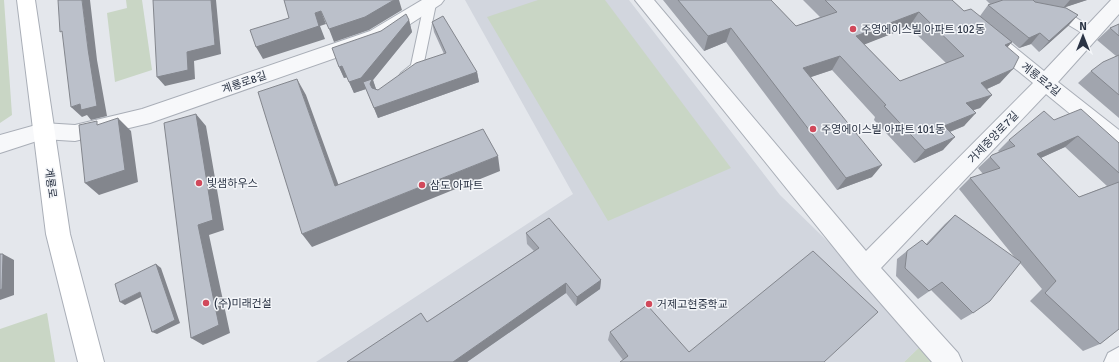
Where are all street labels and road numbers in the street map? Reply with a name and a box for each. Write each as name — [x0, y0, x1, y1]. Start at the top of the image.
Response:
street label: 계룡로2길 — [1018, 60, 1063, 99]
street label: 계룡로8길 — [220, 69, 268, 96]
street label: 거제중앙로7길 — [966, 109, 1021, 166]
street label: 계룡로 — [42, 167, 59, 199]

